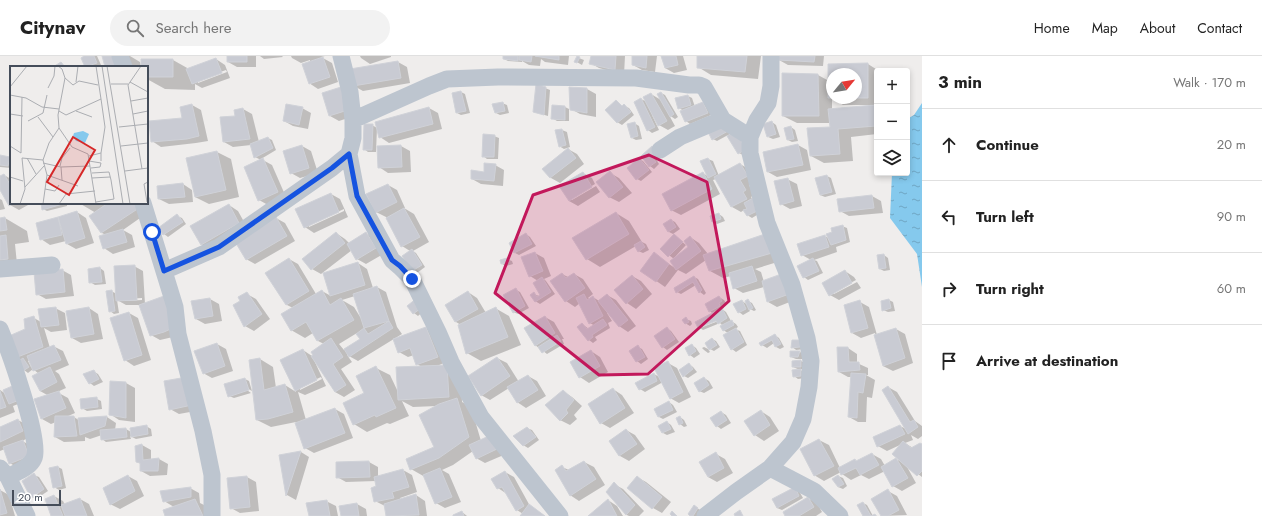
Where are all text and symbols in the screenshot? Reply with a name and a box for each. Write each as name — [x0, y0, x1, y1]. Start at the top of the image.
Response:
search box — [110, 10, 390, 46]
text: Citynav — [20, 14, 86, 41]
icon: search — [124, 17, 146, 39]
text: Search here — [156, 17, 231, 39]
text: Home — [1034, 18, 1070, 38]
text: Map — [1092, 18, 1118, 38]
text: About — [1140, 18, 1175, 38]
text: Contact — [1197, 18, 1242, 38]
inset map — [10, 66, 148, 204]
north arrow — [826, 68, 862, 104]
map controls — [874, 68, 910, 176]
button: + — [874, 68, 910, 104]
text: 3 min — [938, 70, 982, 94]
text: Walk · 170 m — [1173, 73, 1246, 92]
button: − — [874, 104, 910, 140]
icon: ahead — [938, 134, 960, 156]
text: Continue — [976, 134, 1039, 156]
text: 20 m — [1217, 135, 1246, 154]
button: layers — [874, 140, 910, 176]
icon: left — [938, 206, 960, 228]
text: Turn left — [976, 206, 1034, 228]
text: 90 m — [1217, 207, 1246, 226]
route start — [143, 223, 161, 241]
route end — [403, 270, 421, 288]
icon: right — [938, 278, 960, 300]
text: Turn right — [976, 278, 1044, 300]
text: 60 m — [1217, 279, 1246, 298]
icon: arrive — [938, 350, 960, 372]
text: Arrive at destination — [976, 350, 1118, 372]
scale bar — [12, 488, 61, 507]
text: 20 m — [18, 489, 43, 505]

